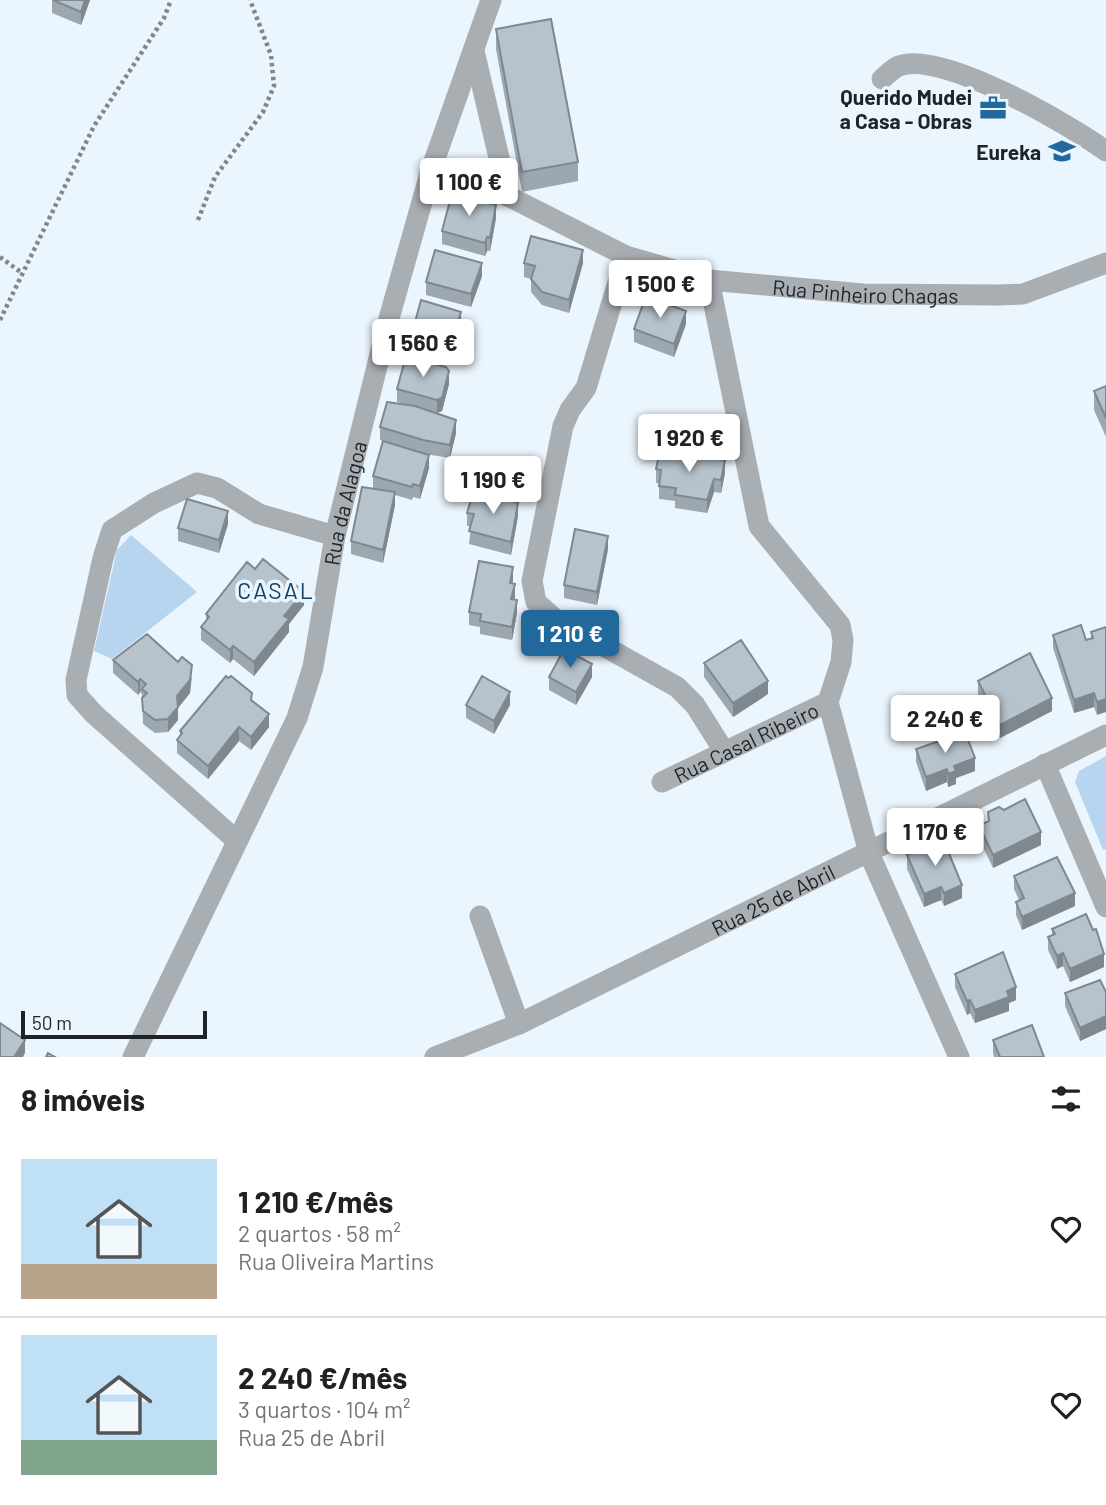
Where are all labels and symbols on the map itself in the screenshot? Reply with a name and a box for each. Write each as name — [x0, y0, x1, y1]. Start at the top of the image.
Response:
place label: Querido Mudei a Casa - Obras — [840, 84, 972, 133]
office icon: Querido Mudei a Casa - Obras — [978, 93, 1008, 123]
school or university icon: Eureka — [1047, 136, 1077, 166]
place label: Eureka — [976, 139, 1041, 164]
pin: 1 100 € — [404, 158, 534, 218]
pin: 1 500 € — [595, 260, 725, 320]
street label: Rua Pinheiro Chagas — [772, 273, 958, 307]
pin: 1 560 € — [358, 320, 488, 379]
pin: 1 920 € — [624, 414, 754, 474]
street label: Rua da Alagoa — [318, 438, 371, 567]
pin: 1 190 € — [428, 456, 558, 516]
district label: CASAL — [237, 576, 315, 604]
pin: 1 210 € — [505, 610, 635, 670]
street label: Rua Casal Ribeiro — [669, 696, 822, 787]
pin: 2 240 € — [880, 696, 1010, 755]
pin: 1 170 € — [870, 808, 1000, 868]
street label: Rua 25 de Abril — [707, 858, 838, 940]
scale bar — [21, 1008, 206, 1040]

